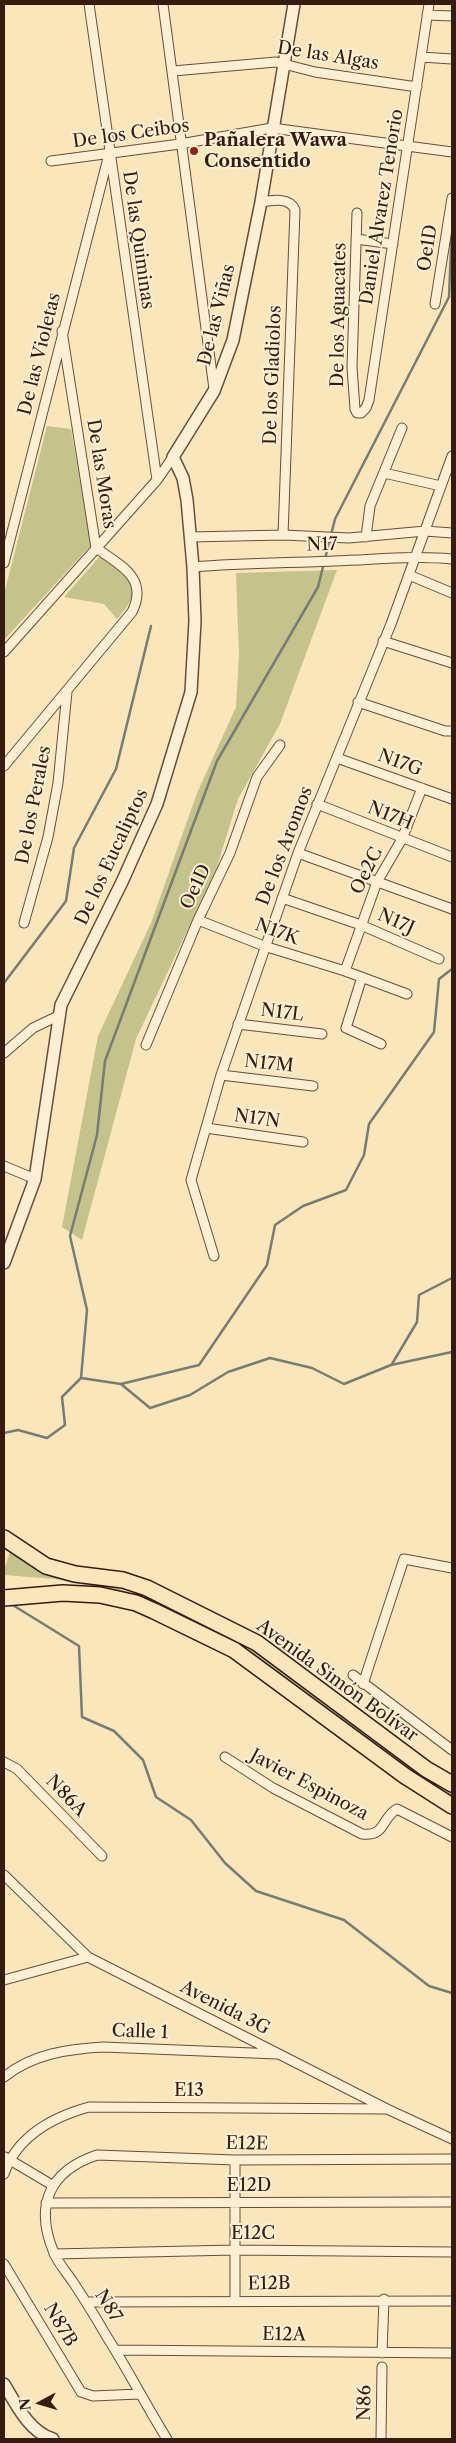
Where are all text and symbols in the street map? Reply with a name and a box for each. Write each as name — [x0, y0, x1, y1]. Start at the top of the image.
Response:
street label: De las Algas — [276, 37, 380, 75]
street label: Daniel Alvarez Tenorio — [356, 108, 408, 306]
street label: De los Ceibos — [71, 115, 191, 153]
place label: Pañalera Wawa Consentido — [204, 130, 347, 172]
marker: Pañalera Wawa Consentido — [188, 145, 200, 157]
street label: De las Quiminas — [118, 170, 158, 310]
street label: Oe1D — [414, 223, 442, 273]
street label: De los Aguacates — [327, 242, 351, 388]
street label: De las Viñas — [194, 262, 240, 368]
street label: De las Violetas — [14, 290, 66, 418]
street label: De los Gladiolos — [260, 305, 286, 445]
street label: De las Moras — [82, 418, 120, 530]
street label: N17 — [306, 534, 338, 556]
street label: De los Perales — [12, 744, 56, 866]
street label: N17G — [375, 745, 425, 781]
street label: De los Aromos — [252, 783, 318, 909]
street label: De los Eucaliptos — [71, 785, 153, 929]
street label: N17H — [364, 797, 416, 835]
street label: Oe2C — [346, 844, 388, 898]
street label: Oe1D — [176, 861, 216, 913]
street label: N17J — [374, 904, 418, 940]
street label: N17K — [252, 914, 302, 950]
street label: N17L — [259, 1000, 305, 1026]
street label: N17M — [243, 1051, 295, 1077]
street label: N17N — [233, 1105, 281, 1133]
street label: Avenida Simón Bolívar — [252, 1615, 422, 1747]
street label: Javier Espinoza — [246, 1745, 372, 1825]
street label: N86A — [41, 1771, 91, 1821]
street label: Avenida 3G — [176, 1976, 274, 2040]
street label: Calle 1 — [111, 2020, 169, 2044]
street label: E13 — [174, 2080, 204, 2102]
street label: E12E — [225, 2133, 269, 2155]
street label: E12D — [227, 2175, 271, 2197]
street label: E12C — [231, 2223, 275, 2245]
street label: E12B — [247, 2273, 291, 2295]
street label: N87 — [90, 2286, 126, 2326]
street label: N87B — [39, 2299, 81, 2351]
street label: E12A — [262, 2324, 306, 2346]
north arrow — [15, 2378, 65, 2428]
street label: N86 — [354, 2385, 376, 2421]
text: N — [15, 2398, 35, 2412]

